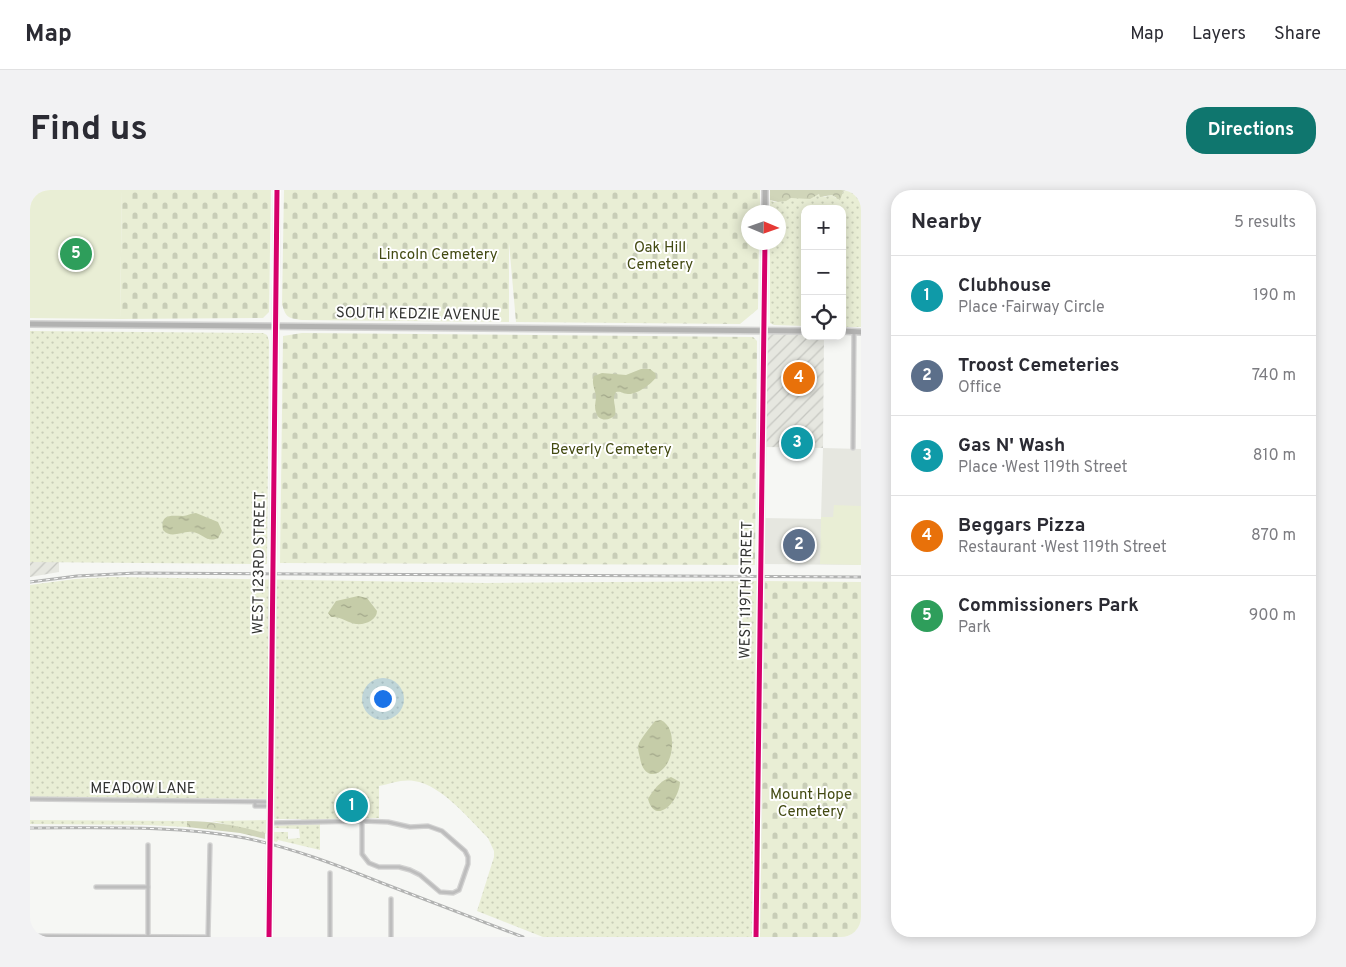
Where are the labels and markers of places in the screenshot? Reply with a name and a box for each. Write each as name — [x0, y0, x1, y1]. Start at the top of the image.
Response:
pin: 5 — [60, 235, 92, 273]
pin: 4 — [783, 359, 815, 397]
pin: 3 — [781, 424, 813, 462]
pin: 2 — [783, 526, 815, 564]
pin: 1 — [336, 787, 368, 825]

